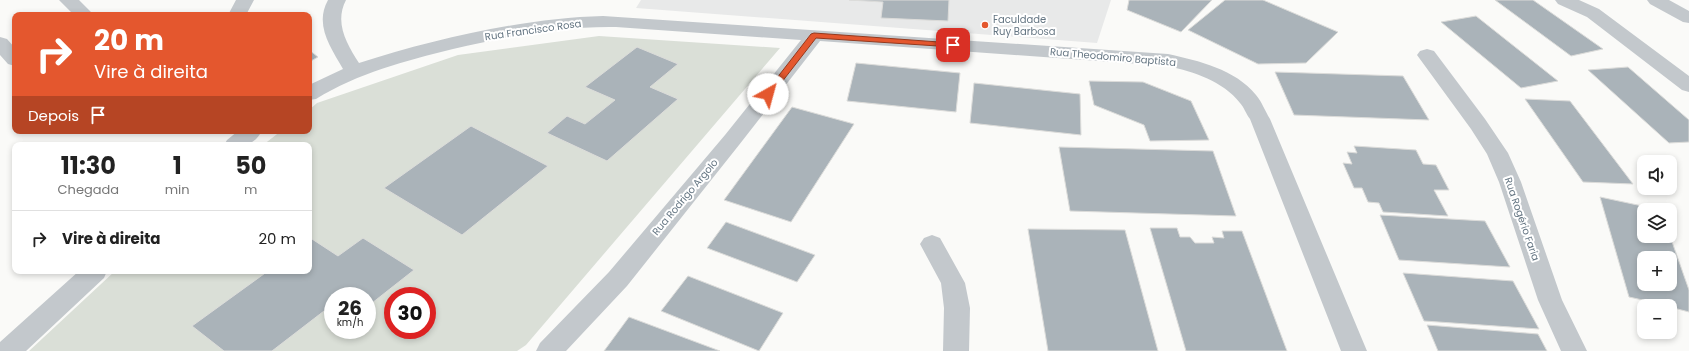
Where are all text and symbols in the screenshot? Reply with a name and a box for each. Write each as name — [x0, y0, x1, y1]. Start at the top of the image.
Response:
place label: Faculdade Ruy Barbosa — [993, 12, 1056, 39]
street label: Rua Francisco Rosa — [484, 16, 582, 44]
marker: Faculdade Ruy Barbosa — [980, 20, 990, 30]
text: 20 m — [94, 21, 164, 60]
icon: right — [28, 28, 80, 80]
pin — [936, 28, 970, 62]
icon: arrive — [942, 34, 964, 56]
street label: Rua Theodomiro Baptista — [1049, 44, 1177, 70]
text: Vire à direita — [94, 59, 208, 84]
position arrow — [747, 73, 789, 115]
icon: arrive — [87, 104, 109, 126]
text: Depois — [28, 105, 79, 126]
text: 11:30 — [61, 149, 116, 182]
text: 1 — [173, 149, 182, 182]
text: 50 — [235, 149, 266, 182]
map controls — [1637, 155, 1677, 339]
button: sound — [1637, 155, 1677, 195]
street label: Rua Rodrigo Argolo — [649, 156, 721, 238]
street label: Rua Rogério Faria — [1501, 175, 1543, 263]
text: Chegada — [58, 180, 119, 199]
text: min — [165, 180, 190, 199]
text: m — [244, 180, 258, 199]
button: layers — [1637, 203, 1677, 243]
icon: right — [28, 228, 50, 250]
text: Vire à direita — [62, 228, 161, 249]
text: 20 m — [258, 228, 296, 249]
button: + — [1637, 251, 1677, 291]
speed limit sign: 30 — [384, 287, 436, 339]
text: 26 — [338, 294, 362, 322]
button: − — [1637, 299, 1677, 339]
text: km/h — [337, 315, 363, 330]

